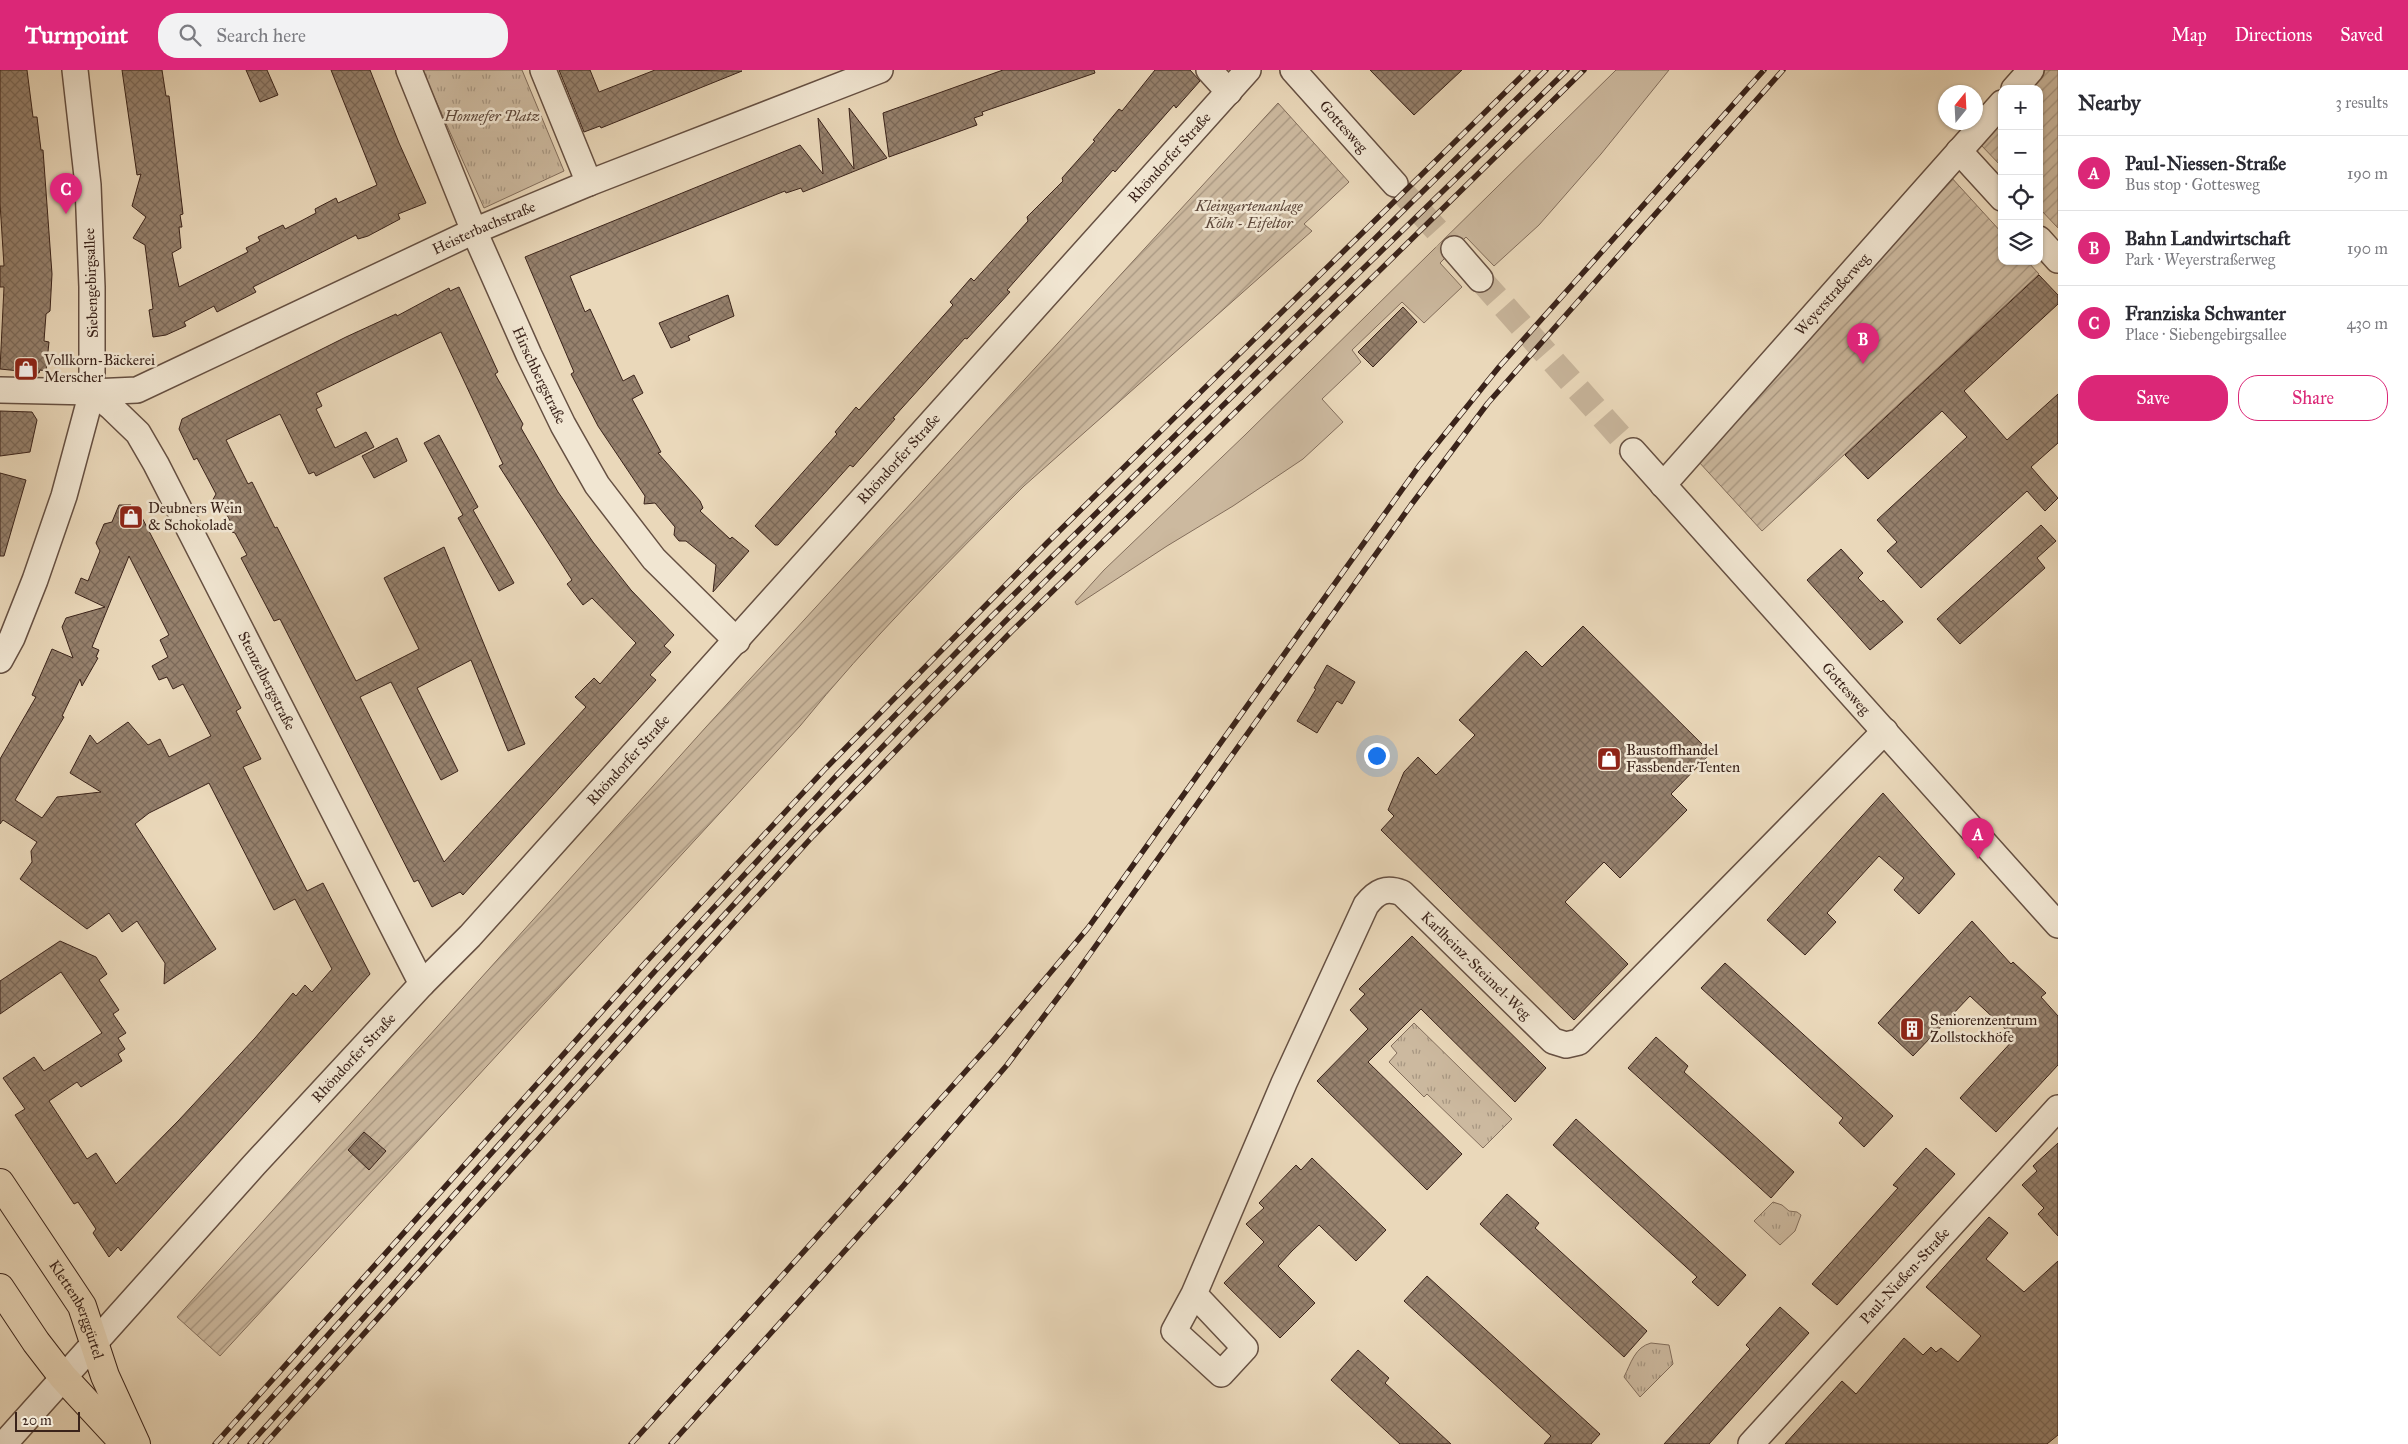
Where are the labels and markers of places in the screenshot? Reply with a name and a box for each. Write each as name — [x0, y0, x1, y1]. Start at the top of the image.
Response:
pin: C — [50, 173, 82, 214]
pin: B — [1847, 323, 1879, 364]
place label: Vollkorn-Bäckerei Merscher — [43, 351, 155, 386]
shop icon: Vollkorn-Bäckerei Merscher — [13, 356, 39, 382]
place label: Deubners Wein & Schokolade — [148, 499, 242, 534]
shop icon: Deubners Wein & Schokolade — [118, 504, 144, 530]
place label: Baustoffhandel Fassbender Tenten — [1626, 741, 1740, 776]
shop icon: Baustoffhandel Fassbender Tenten — [1596, 746, 1622, 772]
pin: A — [1962, 818, 1994, 859]
place label: Seniorenzentrum Zollstockhöfe — [1930, 1011, 2038, 1046]
building icon: Seniorenzentrum Zollstockhöfe — [1899, 1016, 1925, 1042]

